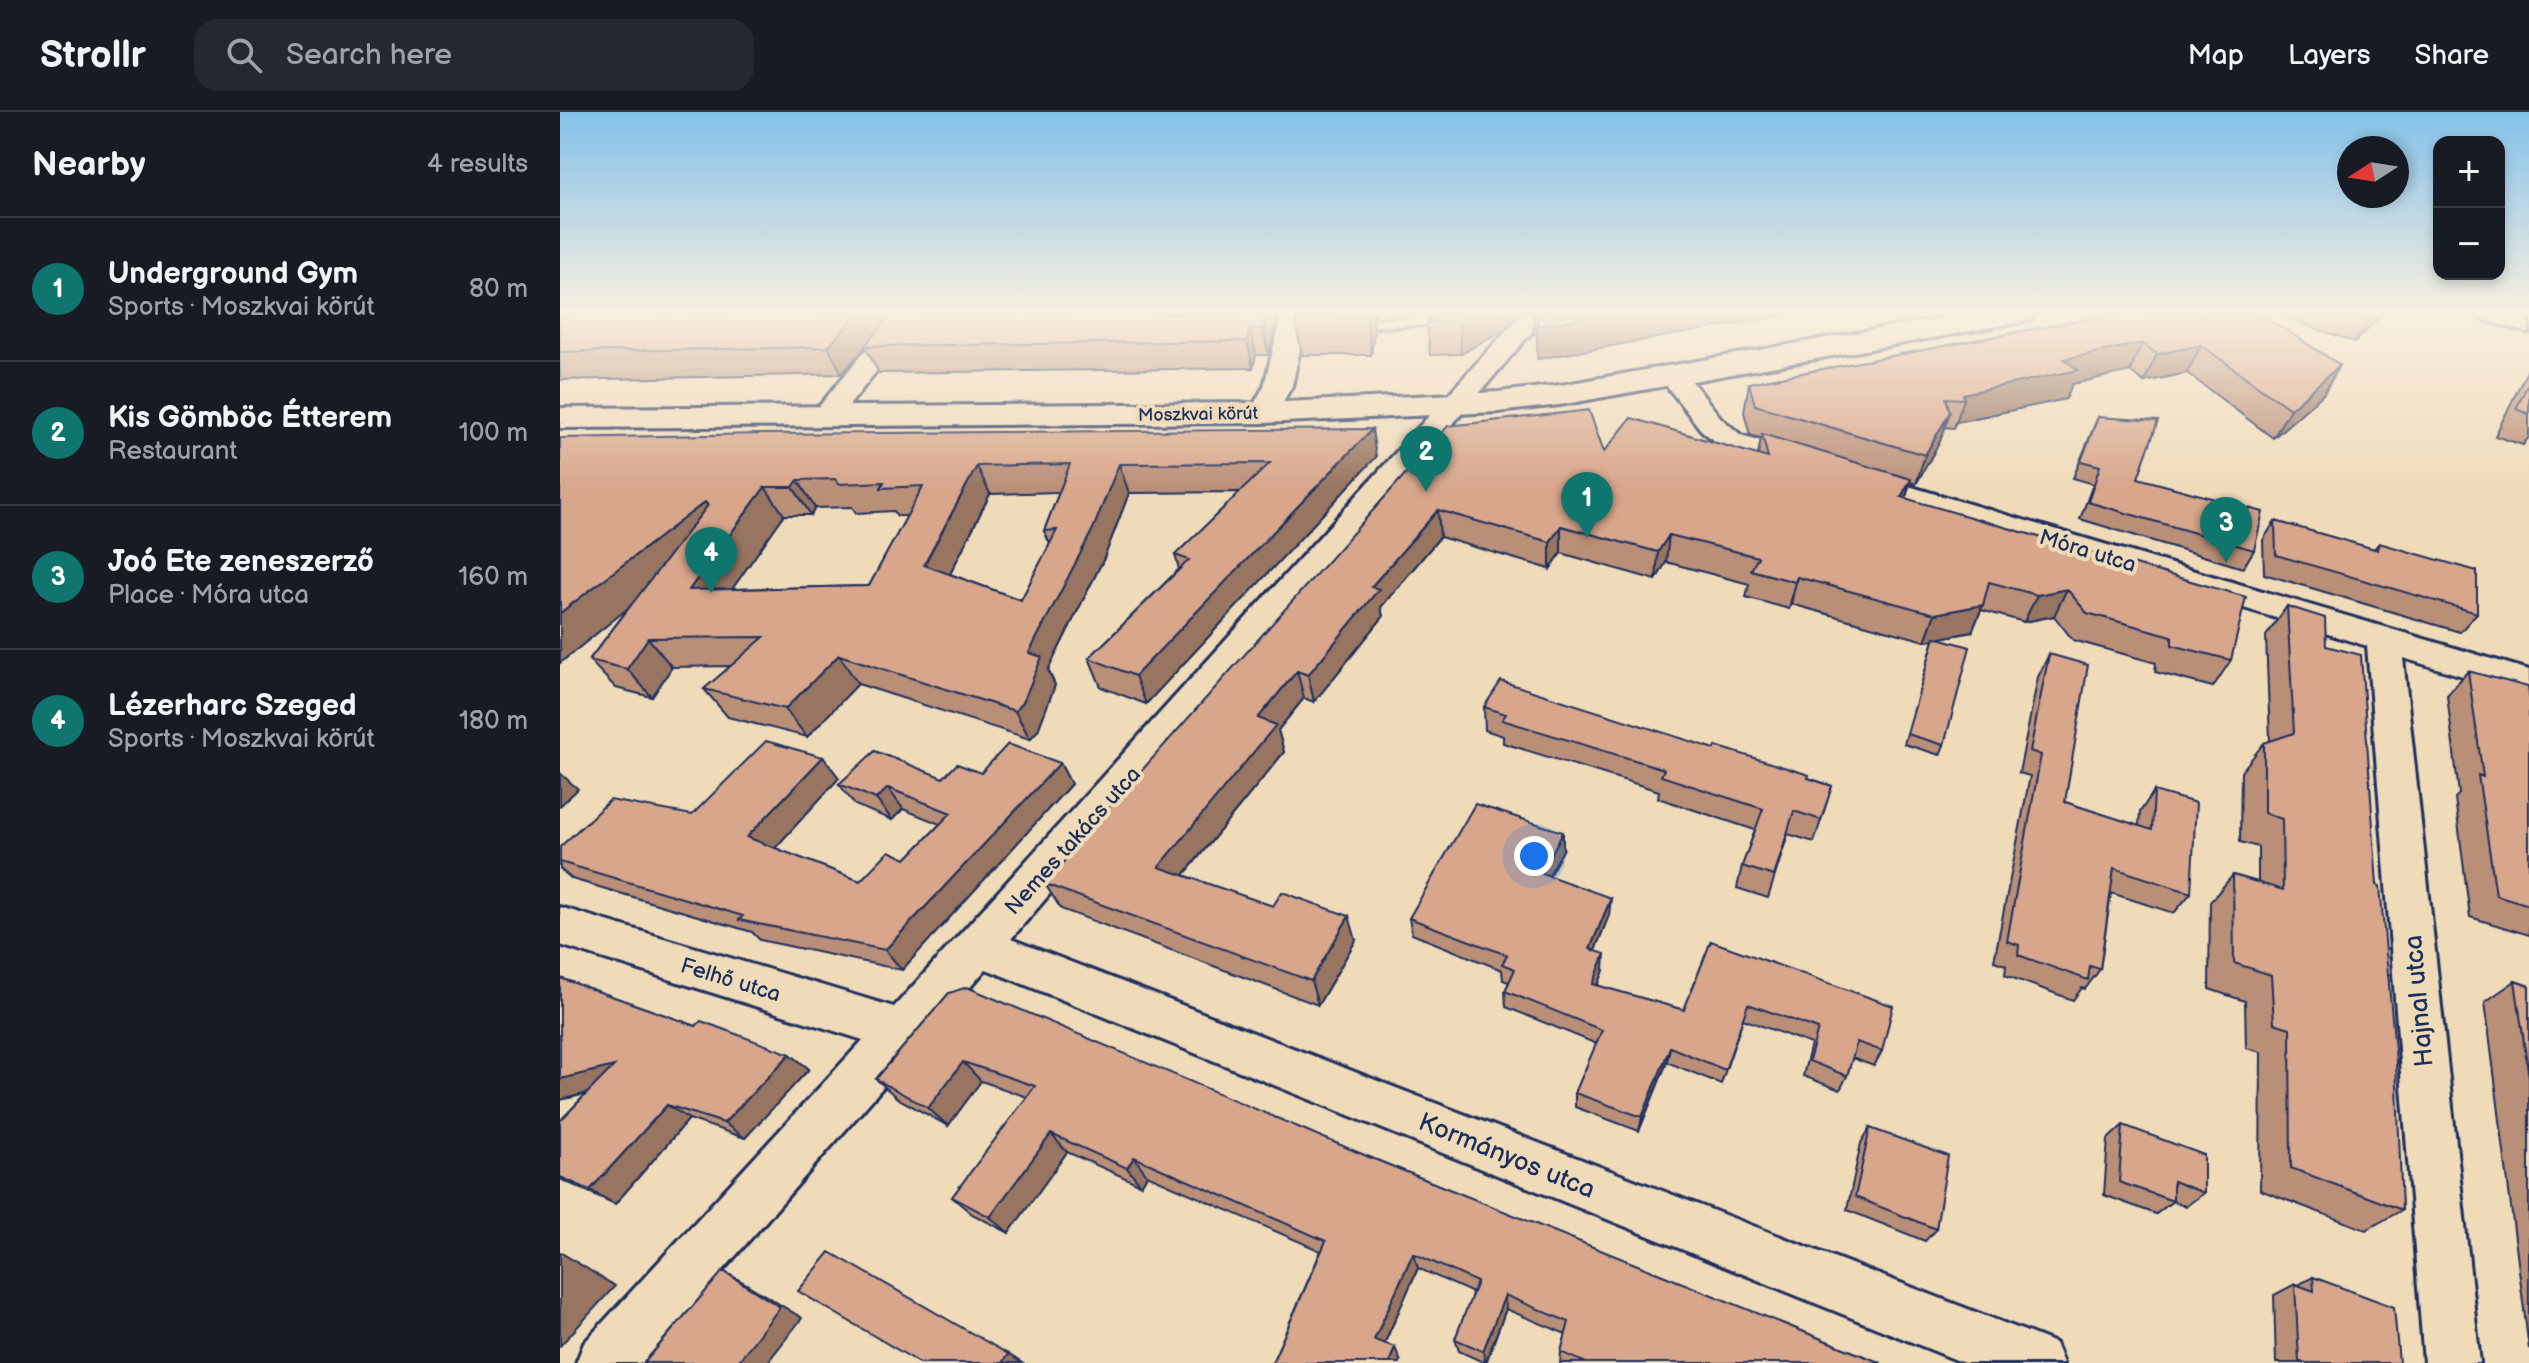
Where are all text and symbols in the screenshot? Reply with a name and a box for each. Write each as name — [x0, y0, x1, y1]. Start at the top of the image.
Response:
search box — [194, 19, 754, 91]
text: Strollr — [40, 33, 146, 78]
icon: search — [222, 33, 266, 77]
text: Search here — [286, 37, 452, 73]
text: Map — [2188, 39, 2244, 72]
text: Layers — [2288, 39, 2371, 72]
text: Share — [2415, 39, 2489, 72]
north arrow — [2337, 136, 2409, 208]
map controls — [2433, 136, 2505, 280]
button: + — [2433, 136, 2505, 208]
text: Nearby — [32, 144, 146, 185]
text: 4 results — [427, 149, 528, 180]
button: − — [2433, 208, 2505, 280]
text: Underground Gym — [108, 256, 358, 292]
text: 1 — [53, 274, 63, 305]
text: 80 m — [469, 274, 528, 305]
text: Sports · Moszkvai körút — [108, 292, 375, 323]
text: Kis Gömböc Étterem — [108, 400, 392, 436]
street label: Moszkvai körút — [1138, 403, 1259, 426]
text: 2 — [50, 418, 66, 449]
text: 100 m — [459, 418, 528, 449]
pin: 2 — [1400, 426, 1452, 492]
text: Restaurant — [108, 436, 237, 467]
pin: 1 — [1561, 472, 1613, 538]
pin: 3 — [2200, 497, 2252, 563]
street label: Móra utca — [2036, 524, 2139, 579]
pin: 4 — [685, 527, 737, 593]
text: Joó Ete zeneszerző — [108, 544, 374, 580]
text: 3 — [50, 562, 66, 593]
text: 160 m — [458, 562, 528, 593]
text: Place · Móra utca — [108, 580, 309, 611]
text: Lézerharc Szeged — [108, 688, 357, 724]
text: 4 — [50, 706, 66, 737]
text: 180 m — [459, 706, 528, 737]
text: Sports · Moszkvai körút — [108, 724, 375, 755]
street label: Nemes takács utca — [999, 761, 1147, 921]
your location — [1514, 836, 1554, 876]
street label: Hajnal utca — [2398, 934, 2441, 1068]
street label: Felhő utca — [677, 952, 784, 1008]
street label: Kormányos utca — [1414, 1107, 1599, 1206]

